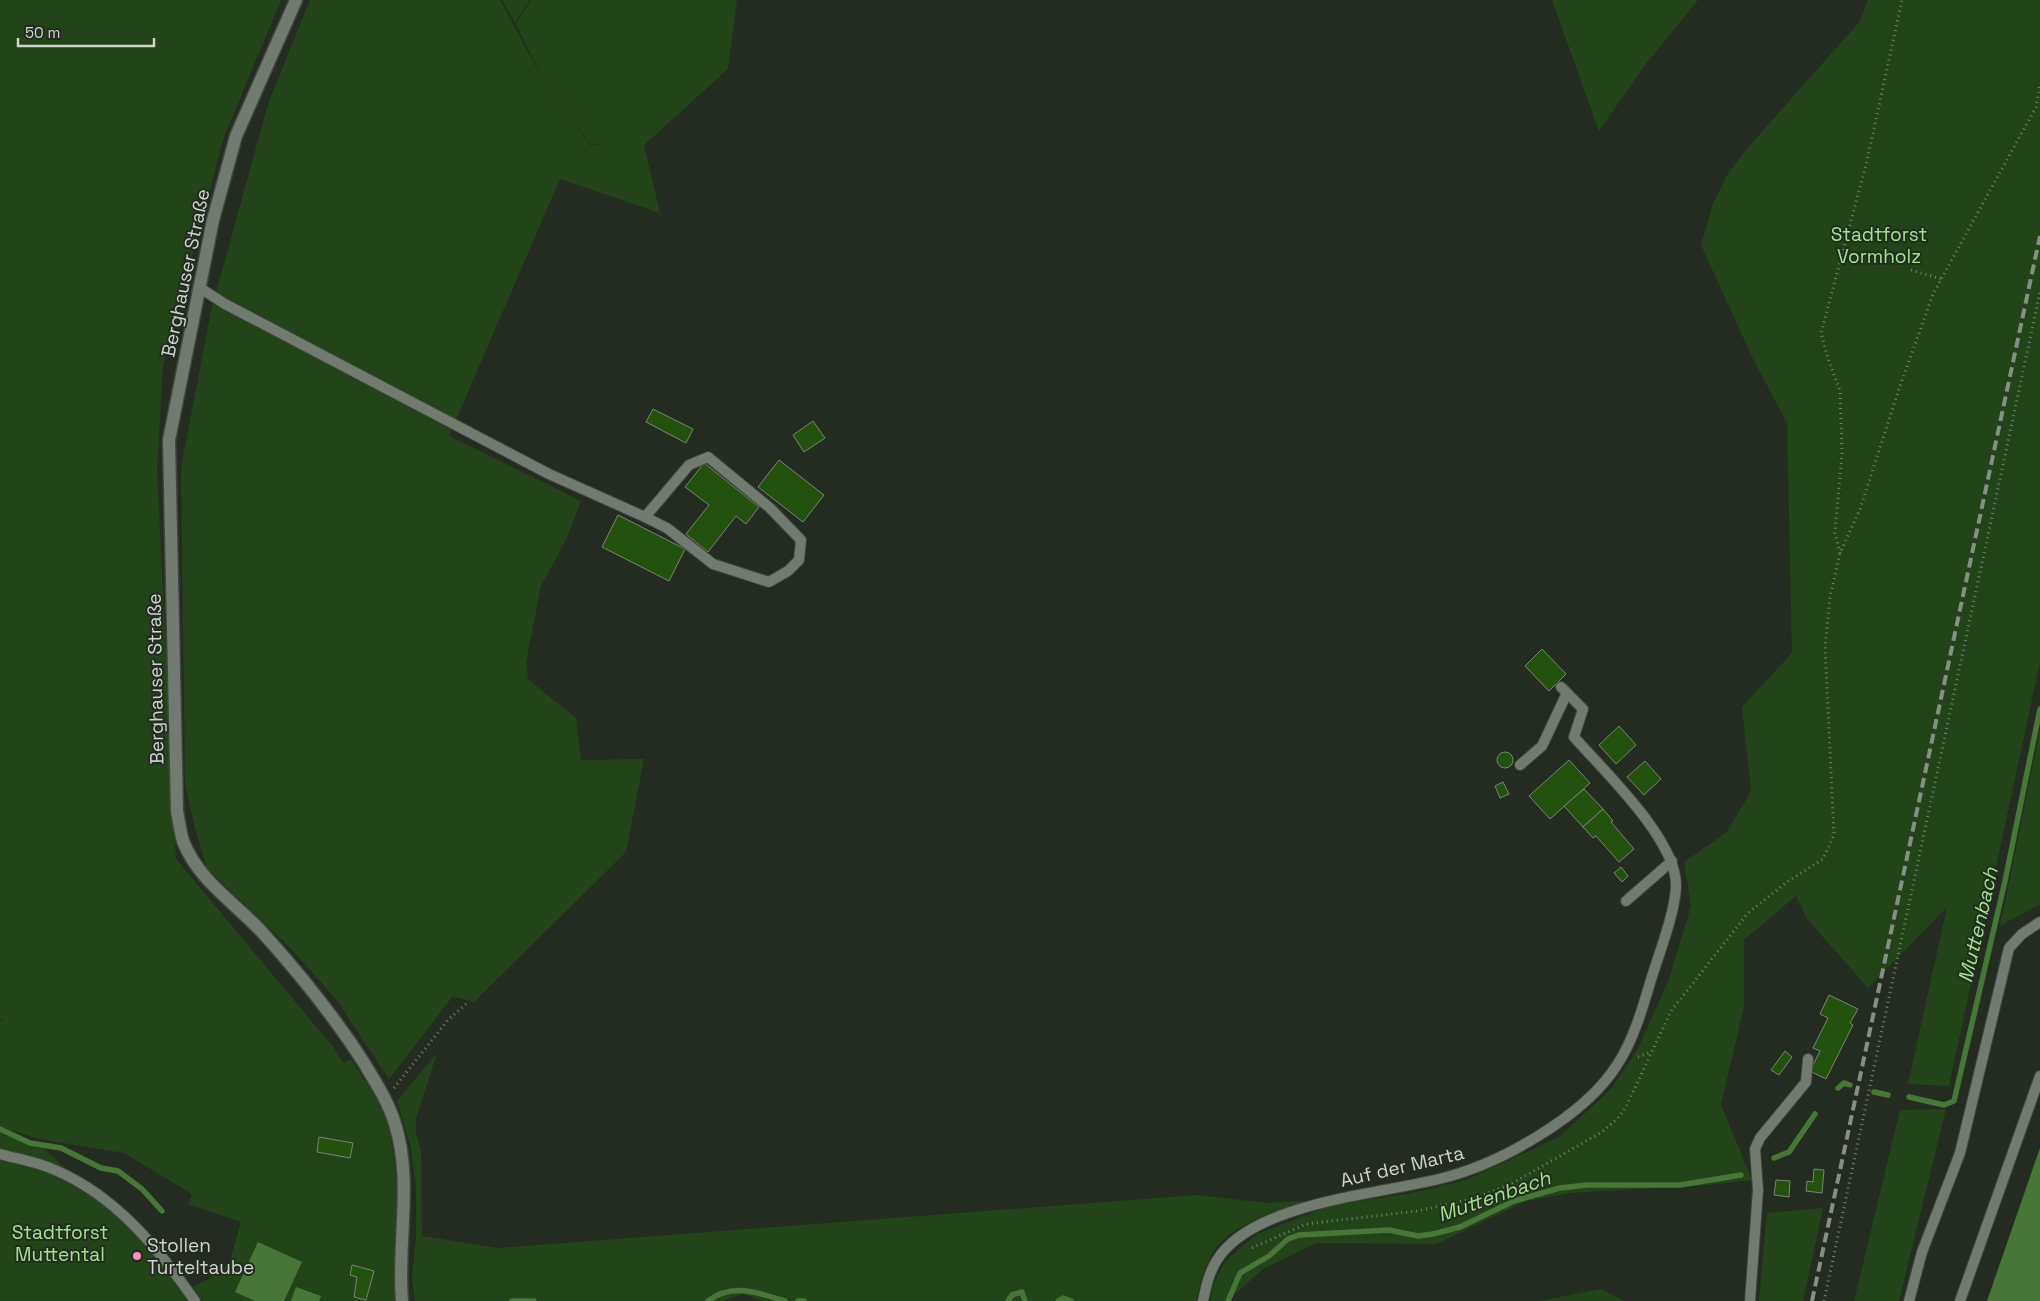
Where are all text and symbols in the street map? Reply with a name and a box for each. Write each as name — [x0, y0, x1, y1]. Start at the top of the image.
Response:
scale bar — [18, 15, 154, 47]
text: 50 m — [25, 23, 60, 42]
street label: Berghauser Straße — [155, 187, 216, 360]
park label: Stadtforst Vormholz — [1831, 222, 1927, 269]
street label: Berghauser Straße — [142, 593, 169, 765]
water label: Muttenbach — [1952, 864, 2004, 985]
street label: Auf der Marta — [1338, 1140, 1467, 1193]
water label: Muttenbach — [1434, 1164, 1555, 1227]
park label: Stadtforst Muttental — [12, 1220, 108, 1267]
place label: Stollen Turteltaube — [147, 1233, 254, 1280]
marker: Stollen Turteltaube — [131, 1250, 143, 1262]

